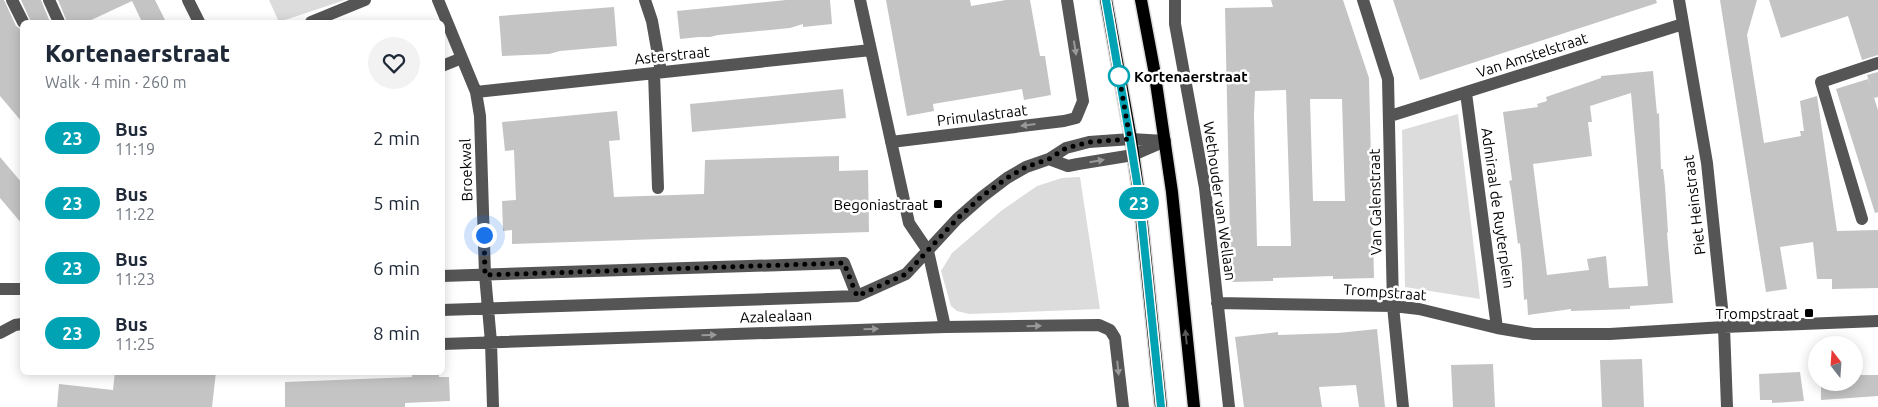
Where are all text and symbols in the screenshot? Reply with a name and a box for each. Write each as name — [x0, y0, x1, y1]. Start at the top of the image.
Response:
street label: Van Amstelstraat — [1474, 29, 1590, 81]
button: heart — [368, 37, 420, 89]
text: Kortenaerstraat — [45, 40, 230, 67]
one-way arrow — [1071, 40, 1079, 56]
street label: Asterstraat — [633, 43, 711, 67]
marker: Kortenaerstraat — [1108, 65, 1130, 87]
place label: Kortenaerstraat — [1134, 68, 1248, 85]
text: Walk · 4 min · 260 m — [45, 73, 187, 91]
street label: Primulastraat — [936, 101, 1028, 129]
text: Bus — [115, 118, 148, 140]
street label: Wethouder van Wellaan — [1200, 120, 1240, 282]
one-way arrow — [1020, 121, 1036, 129]
text: 2 min — [373, 127, 420, 149]
street label: Admiraal de Ruyterplein — [1478, 127, 1518, 289]
text: 23 — [62, 128, 83, 148]
street label: Broekwal — [456, 138, 476, 202]
text: 11:19 — [115, 140, 155, 158]
street label: Van Galenstraat — [1366, 148, 1384, 256]
street label: Piet Heinstraat — [1679, 154, 1709, 256]
one-way arrow — [1089, 156, 1105, 164]
text: Bus — [115, 183, 148, 205]
line badge: 23 — [1116, 187, 1162, 219]
text: 5 min — [373, 192, 420, 214]
text: 23 — [62, 193, 83, 213]
text: 23 — [1129, 193, 1149, 213]
place label: Begoniastraat — [833, 196, 928, 213]
marker: Begoniastraat — [932, 198, 944, 210]
text: 11:22 — [115, 205, 155, 223]
your location — [472, 223, 497, 248]
text: Bus — [115, 248, 148, 270]
text: 6 min — [373, 257, 420, 279]
text: 23 — [62, 258, 83, 278]
text: 11:23 — [115, 270, 155, 288]
street label: Trompstraat — [1343, 281, 1427, 303]
place label: Trompstraat — [1716, 305, 1799, 322]
street label: Azalealaan — [740, 306, 812, 326]
marker: Trompstraat — [1803, 307, 1815, 319]
text: Bus — [115, 313, 148, 335]
text: 8 min — [373, 322, 420, 344]
one-way arrow — [1026, 322, 1042, 330]
text: 23 — [62, 323, 83, 343]
one-way arrow — [863, 325, 879, 333]
one-way arrow — [1182, 328, 1190, 344]
one-way arrow — [701, 331, 717, 339]
text: 11:25 — [115, 335, 155, 353]
north arrow — [1808, 336, 1862, 391]
map controls — [1808, 336, 1863, 391]
one-way arrow — [1114, 360, 1122, 376]

